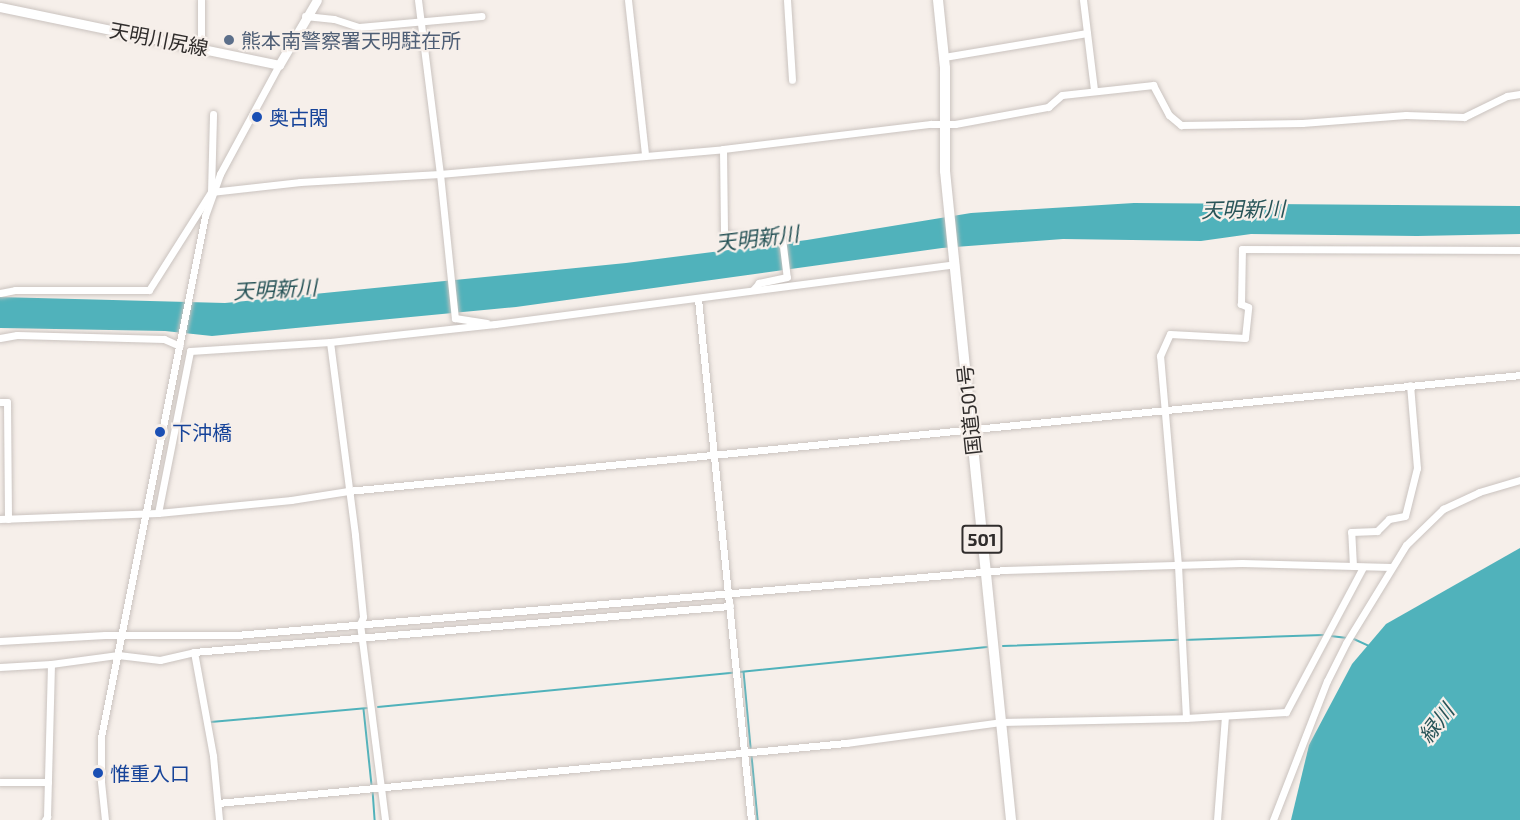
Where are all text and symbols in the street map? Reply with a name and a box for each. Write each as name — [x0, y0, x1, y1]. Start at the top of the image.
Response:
street label: 天明川尻線 — [108, 18, 210, 60]
place label: 熊本南警察署天明駐在所 — [241, 28, 461, 52]
marker: 熊本南警察署天明駐在所 — [222, 33, 236, 47]
place label: 奥古閑 — [269, 105, 329, 129]
marker: 奥古閑 — [250, 110, 264, 124]
water label: 天明新川 — [1201, 196, 1285, 222]
water label: 天明新川 — [714, 220, 800, 256]
water label: 天明新川 — [232, 274, 318, 304]
street label: 国道501号 — [952, 364, 986, 456]
place label: 下沖橋 — [172, 420, 232, 444]
marker: 下沖橋 — [153, 425, 167, 439]
road number: 501 — [961, 524, 1003, 554]
water label: 緑川 — [1413, 699, 1459, 747]
place label: 惟重入口 — [110, 761, 190, 785]
marker: 惟重入口 — [91, 766, 105, 780]

